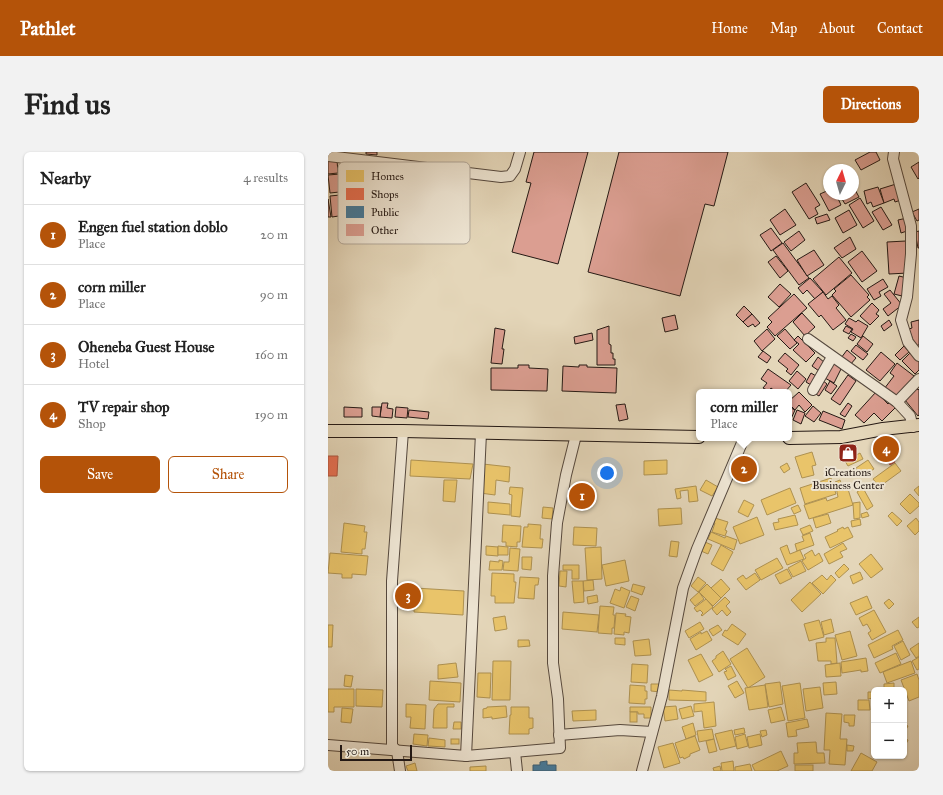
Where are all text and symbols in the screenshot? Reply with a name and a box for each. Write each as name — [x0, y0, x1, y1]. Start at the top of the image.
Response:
text: Pathlet — [20, 17, 76, 40]
text: Home — [711, 20, 748, 37]
text: Map — [770, 20, 797, 37]
text: About — [819, 20, 855, 37]
text: Contact — [877, 20, 923, 37]
button: Directions — [823, 86, 919, 123]
text: Find us — [24, 87, 110, 122]
legend — [338, 162, 470, 244]
north arrow — [823, 164, 859, 200]
text: Nearby — [40, 168, 91, 189]
text: 4 results — [243, 170, 288, 186]
text: Homes — [371, 170, 404, 183]
text: Shops — [371, 188, 399, 201]
text: Public — [371, 206, 399, 219]
text: Engen fuel station doblo — [78, 218, 228, 236]
text: Other — [371, 224, 399, 237]
text: 1 — [50, 227, 56, 243]
text: 20 m — [260, 227, 288, 243]
text: Place — [78, 236, 105, 252]
text: corn miller — [78, 278, 146, 296]
text: 2 — [50, 287, 56, 303]
text: 90 m — [260, 287, 288, 303]
text: Place — [78, 296, 105, 312]
text: Oheneba Guest House — [78, 338, 215, 356]
text: 3 — [50, 347, 56, 363]
text: 160 m — [255, 347, 288, 363]
text: Hotel — [78, 356, 109, 372]
popup — [696, 389, 792, 441]
text: TV repair shop — [78, 398, 170, 416]
text: corn miller — [710, 398, 778, 416]
text: 4 — [49, 407, 57, 423]
text: 190 m — [255, 407, 288, 423]
text: Shop — [78, 416, 106, 432]
text: Place — [710, 416, 738, 432]
pin: 4 — [873, 434, 899, 464]
shop icon: iCreations Business Center — [837, 442, 859, 464]
pin: 2 — [731, 454, 757, 484]
button: Save — [40, 456, 160, 493]
button: Share — [168, 456, 288, 493]
your location — [597, 463, 617, 483]
place label: iCreations Business Center — [812, 466, 885, 492]
pin: 1 — [569, 481, 595, 511]
pin: 3 — [395, 581, 421, 611]
map controls — [871, 687, 907, 759]
button: + — [871, 687, 907, 723]
button: − — [871, 723, 907, 759]
scale bar — [340, 743, 412, 762]
text: 50 m — [346, 745, 369, 758]

